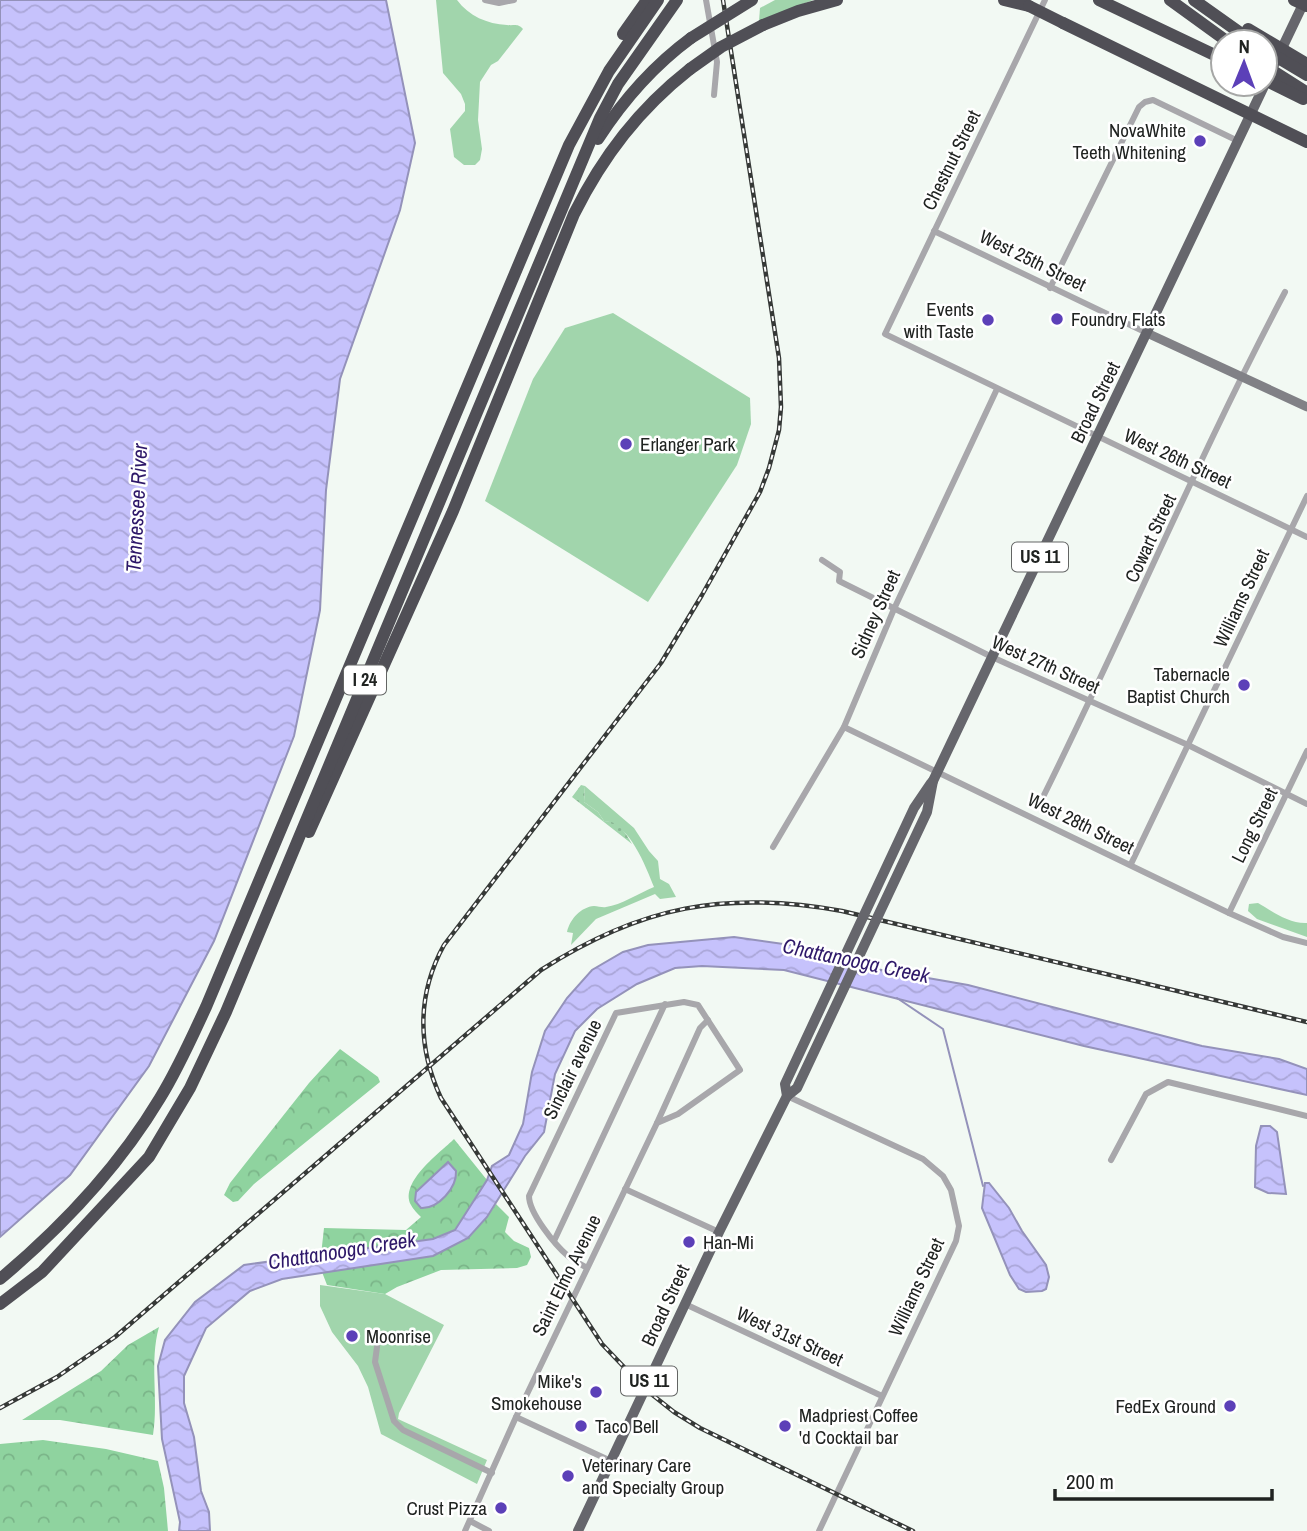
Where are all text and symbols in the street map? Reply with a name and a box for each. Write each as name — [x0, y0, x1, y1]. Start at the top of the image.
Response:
north arrow — [1209, 28, 1279, 98]
text: N — [1238, 33, 1250, 59]
street label: Chestnut Street — [916, 105, 987, 214]
place label: NovaWhite Teeth Whitening — [1073, 117, 1186, 165]
marker: NovaWhite Teeth Whitening — [1192, 133, 1208, 149]
street label: West 25th Street — [975, 223, 1091, 297]
place label: Events with Taste — [904, 296, 974, 344]
place label: Foundry Flats — [1071, 306, 1166, 332]
marker: Foundry Flats — [1049, 311, 1065, 327]
marker: Events with Taste — [980, 312, 996, 328]
street label: Broad Street — [1064, 356, 1126, 447]
street label: West 26th Street — [1120, 422, 1237, 495]
place label: Erlanger Park — [640, 431, 735, 457]
marker: Erlanger Park — [618, 436, 634, 452]
water label: Tennessee River — [119, 442, 154, 573]
street label: Cowart Street — [1118, 489, 1182, 587]
road number: US 11 — [1012, 542, 1068, 572]
street label: Williams Street — [1207, 544, 1275, 651]
street label: Sidney Street — [844, 565, 906, 662]
street label: West 27th Street — [988, 629, 1105, 700]
place label: Tabernacle Baptist Church — [1127, 661, 1230, 709]
road number: I 24 — [344, 666, 386, 694]
marker: Tabernacle Baptist Church — [1236, 677, 1252, 693]
street label: Long Street — [1225, 782, 1284, 867]
street label: West 28th Street — [1023, 786, 1139, 860]
water label: Chattanooga Creek — [780, 931, 934, 991]
street label: Sinclair avenue — [537, 1015, 607, 1123]
street label: Saint Elmo Avenue — [525, 1210, 607, 1340]
water label: Chattanooga Creek — [266, 1224, 419, 1277]
place label: Han-Mi — [703, 1229, 754, 1255]
street label: Williams Street — [882, 1233, 950, 1340]
marker: Han-Mi — [681, 1234, 697, 1250]
street label: Broad Street — [635, 1259, 696, 1350]
street label: West 31st Street — [732, 1300, 848, 1372]
place label: Moonrise — [366, 1323, 431, 1349]
marker: Moonrise — [344, 1328, 360, 1344]
road number: US 11 — [621, 1366, 677, 1396]
place label: Mike's Smokehouse — [491, 1368, 582, 1416]
marker: Mike's Smokehouse — [588, 1384, 604, 1400]
place label: FedEx Ground — [1115, 1393, 1216, 1419]
marker: FedEx Ground — [1222, 1398, 1238, 1414]
place label: Madpriest Coffee 'd Cocktail bar — [799, 1402, 918, 1450]
place label: Taco Bell — [595, 1413, 659, 1439]
marker: Taco Bell — [573, 1418, 589, 1434]
marker: Madpriest Coffee 'd Cocktail bar — [777, 1418, 793, 1434]
place label: Veterinary Care and Specialty Group — [582, 1452, 724, 1500]
scale bar — [1055, 1458, 1272, 1502]
text: 200 m — [1066, 1467, 1114, 1496]
marker: Veterinary Care and Specialty Group — [560, 1468, 576, 1484]
place label: Crust Pizza — [406, 1495, 487, 1521]
marker: Crust Pizza — [493, 1500, 509, 1516]

